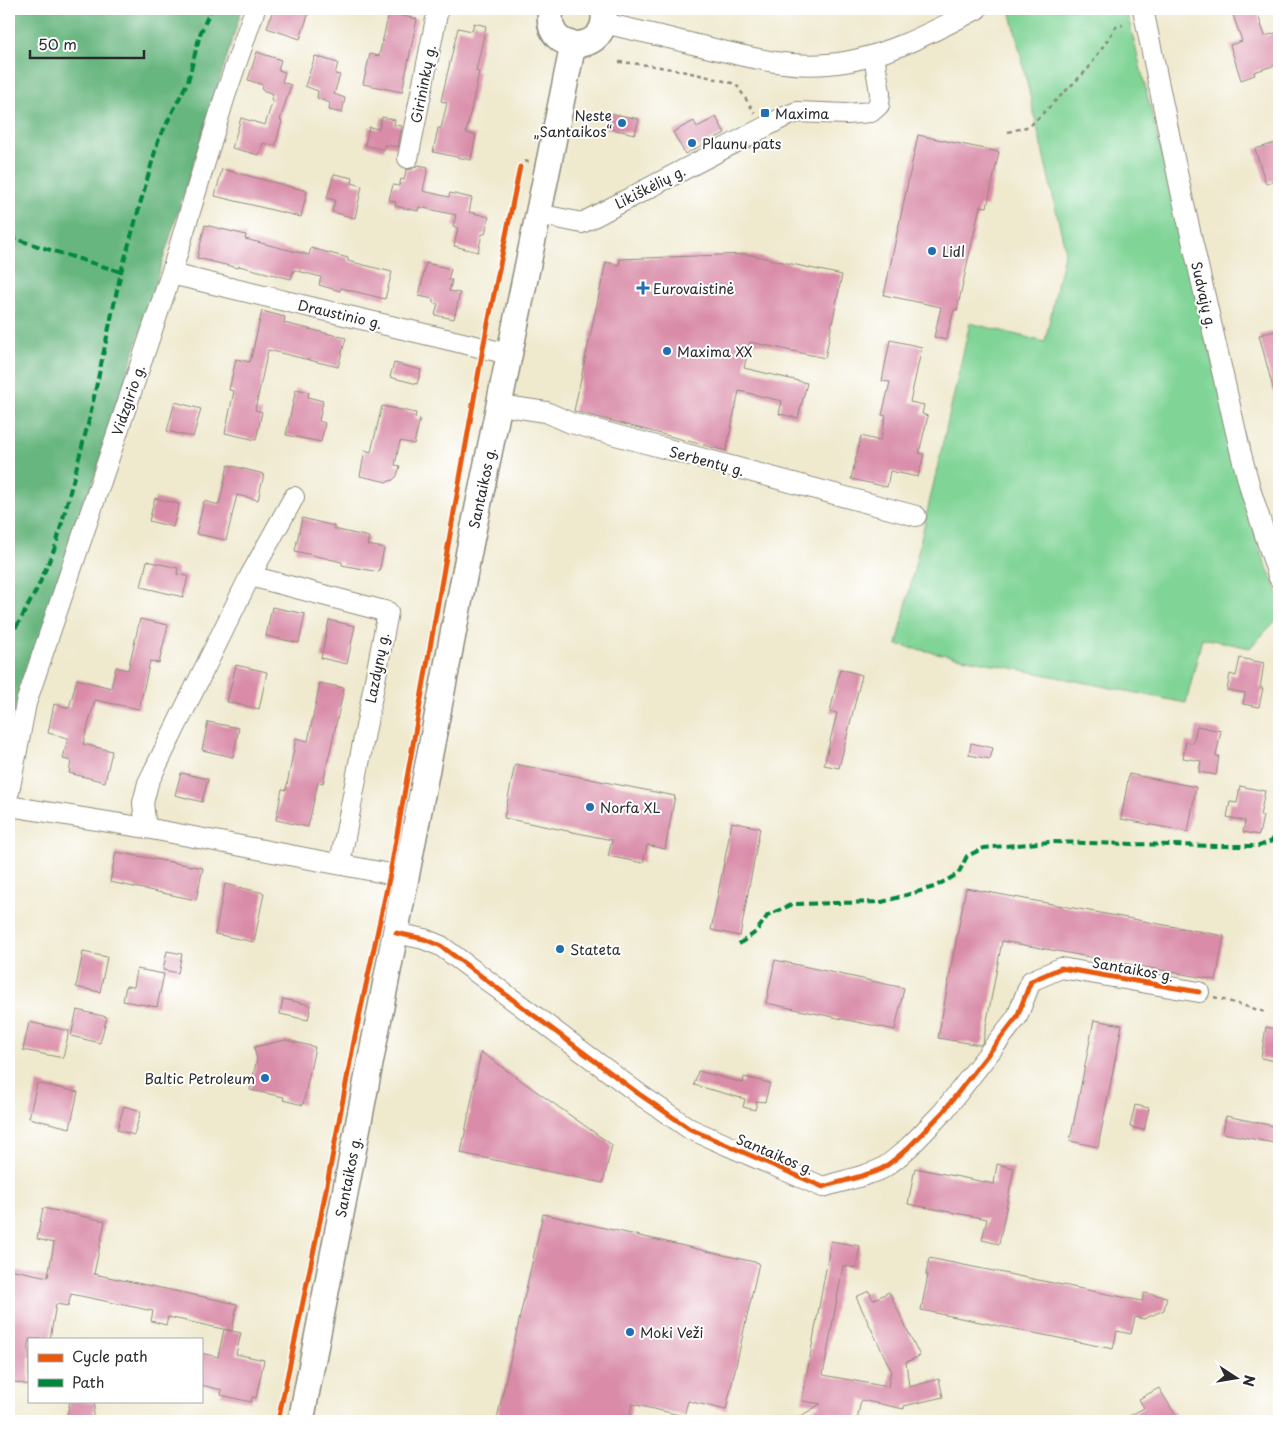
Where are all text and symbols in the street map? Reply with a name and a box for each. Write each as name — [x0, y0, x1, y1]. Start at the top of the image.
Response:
scale bar — [30, 28, 144, 60]
text: 50 m — [38, 32, 77, 55]
street label: Girininkų g. — [405, 43, 441, 125]
place label: Maxima — [775, 103, 829, 124]
place label: Neste „Santaikos“ — [534, 105, 612, 142]
marker: Maxima — [759, 107, 771, 119]
marker: Neste „Santaikos“ — [616, 117, 628, 129]
place label: Plaunu pats — [702, 133, 782, 154]
marker: Plaunu pats — [686, 137, 698, 149]
street label: Likiškėlių g. — [611, 160, 689, 214]
place label: Lidl — [942, 241, 965, 262]
marker: Lidl — [926, 245, 938, 257]
street label: Sudvajų g. — [1186, 259, 1222, 331]
place label: Eurovaistinė — [653, 278, 735, 299]
marker: Eurovaistinė — [637, 282, 649, 294]
street label: Draustinio g. — [296, 294, 384, 334]
place label: Maxima XX — [677, 341, 753, 362]
marker: Maxima XX — [661, 345, 673, 357]
street label: Vidzgirio g. — [106, 362, 150, 438]
street label: Serbentų g. — [667, 441, 747, 481]
street label: Santaikos g. — [463, 445, 501, 531]
street label: Lazdynų g. — [360, 631, 394, 705]
place label: Norfa XL — [600, 797, 661, 818]
marker: Norfa XL — [584, 801, 596, 813]
place label: Stateta — [570, 939, 621, 960]
marker: Stateta — [554, 943, 566, 955]
street label: Santaikos g. — [1091, 951, 1175, 987]
place label: Baltic Petroleum — [144, 1068, 255, 1089]
marker: Baltic Petroleum — [259, 1072, 271, 1084]
street label: Santaikos g. — [733, 1128, 817, 1180]
street label: Santaikos g. — [330, 1135, 366, 1219]
place label: Moki Veži — [640, 1322, 703, 1343]
marker: Moki Veži — [624, 1326, 636, 1338]
legend — [28, 1338, 202, 1402]
text: Cycle path — [72, 1344, 148, 1367]
north arrow — [1210, 1352, 1260, 1402]
text: Path — [72, 1370, 104, 1393]
text: N — [1238, 1373, 1261, 1388]

